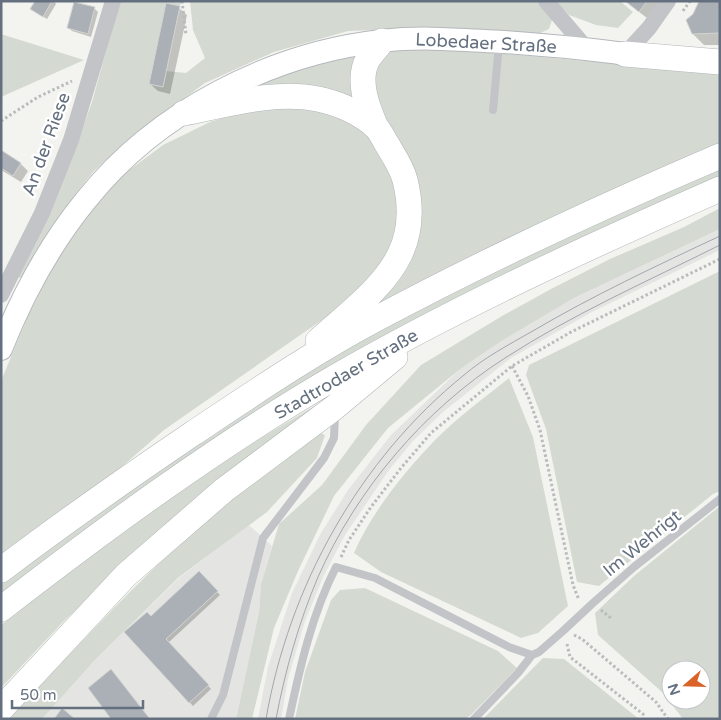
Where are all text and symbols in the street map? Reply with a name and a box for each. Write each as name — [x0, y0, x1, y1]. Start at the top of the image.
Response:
street label: Lobedaer Straße — [415, 28, 557, 58]
street label: An der Riese — [17, 89, 75, 199]
street label: Stadtrodaer Straße — [270, 324, 422, 424]
street label: Im Wehrigt — [598, 505, 686, 581]
north arrow — [661, 660, 711, 710]
scale bar — [12, 678, 144, 710]
text: N — [664, 681, 684, 697]
text: 50 m — [20, 686, 57, 704]

